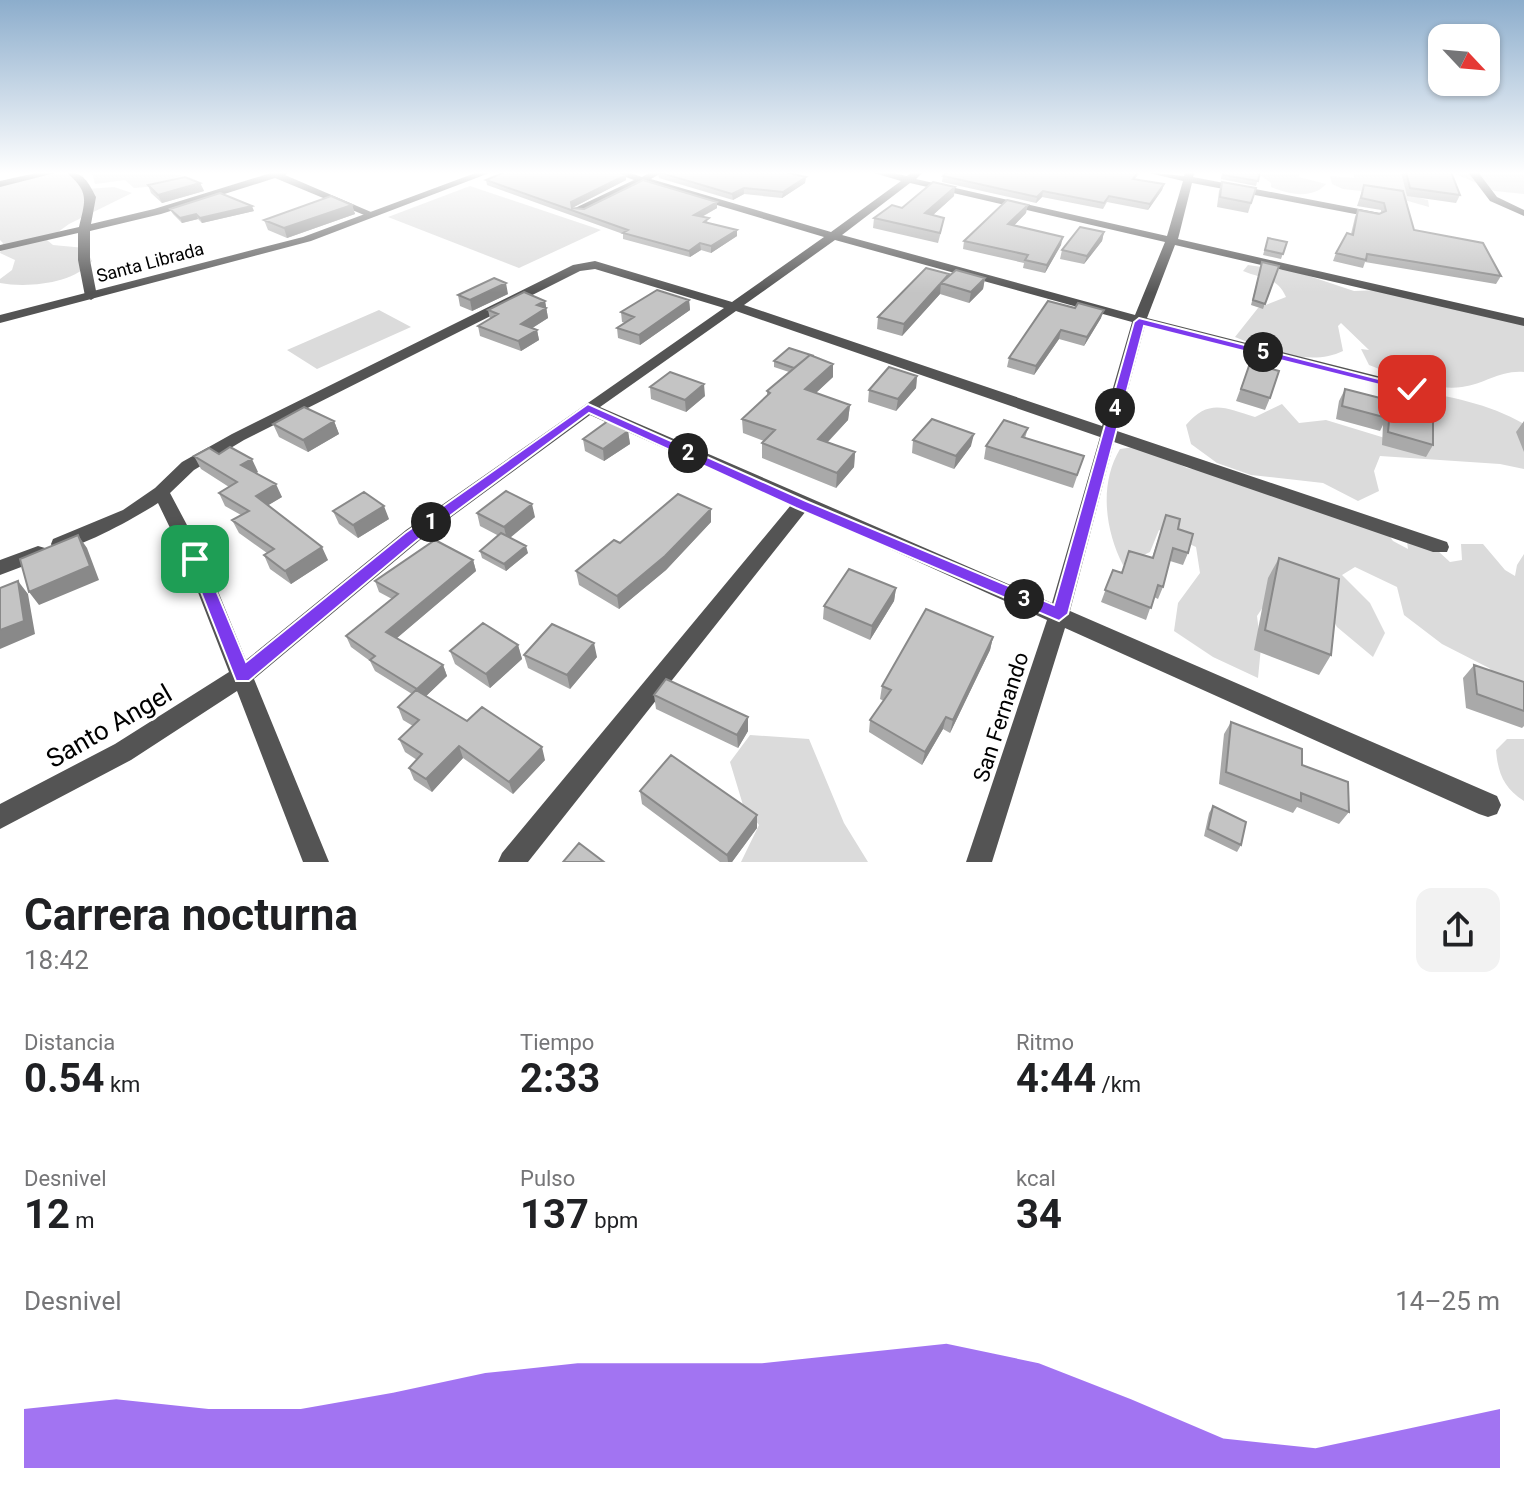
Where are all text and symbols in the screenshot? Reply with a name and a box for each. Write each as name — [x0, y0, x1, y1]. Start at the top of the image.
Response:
north arrow — [1428, 24, 1500, 96]
map controls — [1428, 24, 1500, 96]
street label: Santa Librada — [94, 238, 206, 286]
pin: 5 — [1243, 332, 1283, 372]
text: 5 — [1257, 339, 1269, 364]
pin — [1378, 355, 1446, 423]
icon: check — [1390, 367, 1434, 411]
pin: 4 — [1095, 388, 1135, 428]
text: 4 — [1109, 395, 1121, 420]
pin: 2 — [668, 433, 708, 473]
text: 2 — [682, 440, 694, 465]
pin: 1 — [411, 502, 451, 542]
text: 1 — [425, 509, 437, 534]
pin — [161, 525, 229, 593]
icon: arrive — [173, 537, 217, 581]
pin: 3 — [1004, 579, 1044, 619]
text: 3 — [1018, 586, 1030, 611]
street label: San Fernando — [968, 649, 1034, 785]
street label: Santo Angel — [41, 678, 177, 774]
button: share — [1416, 888, 1500, 972]
text: Carrera nocturna — [24, 889, 358, 941]
text: 18:42 — [24, 945, 89, 975]
text: Distancia — [24, 1030, 115, 1055]
text: Tiempo — [520, 1030, 594, 1055]
text: Ritmo — [1016, 1030, 1074, 1055]
text: 0.54 — [24, 1055, 104, 1102]
text: 2:33 — [520, 1055, 600, 1102]
text: 4:44 — [1016, 1055, 1096, 1102]
text: km — [104, 1072, 140, 1097]
text: /km — [1096, 1072, 1141, 1097]
text: Desnivel — [24, 1166, 107, 1191]
text: Pulso — [520, 1166, 575, 1191]
text: kcal — [1016, 1166, 1056, 1191]
text: 12 — [24, 1191, 70, 1238]
text: 137 — [520, 1191, 589, 1238]
text: 34 — [1016, 1191, 1062, 1238]
text: m — [70, 1208, 95, 1233]
text: bpm — [589, 1208, 638, 1233]
text: Desnivel — [24, 1286, 122, 1316]
text: 14–25 m — [1395, 1286, 1500, 1316]

